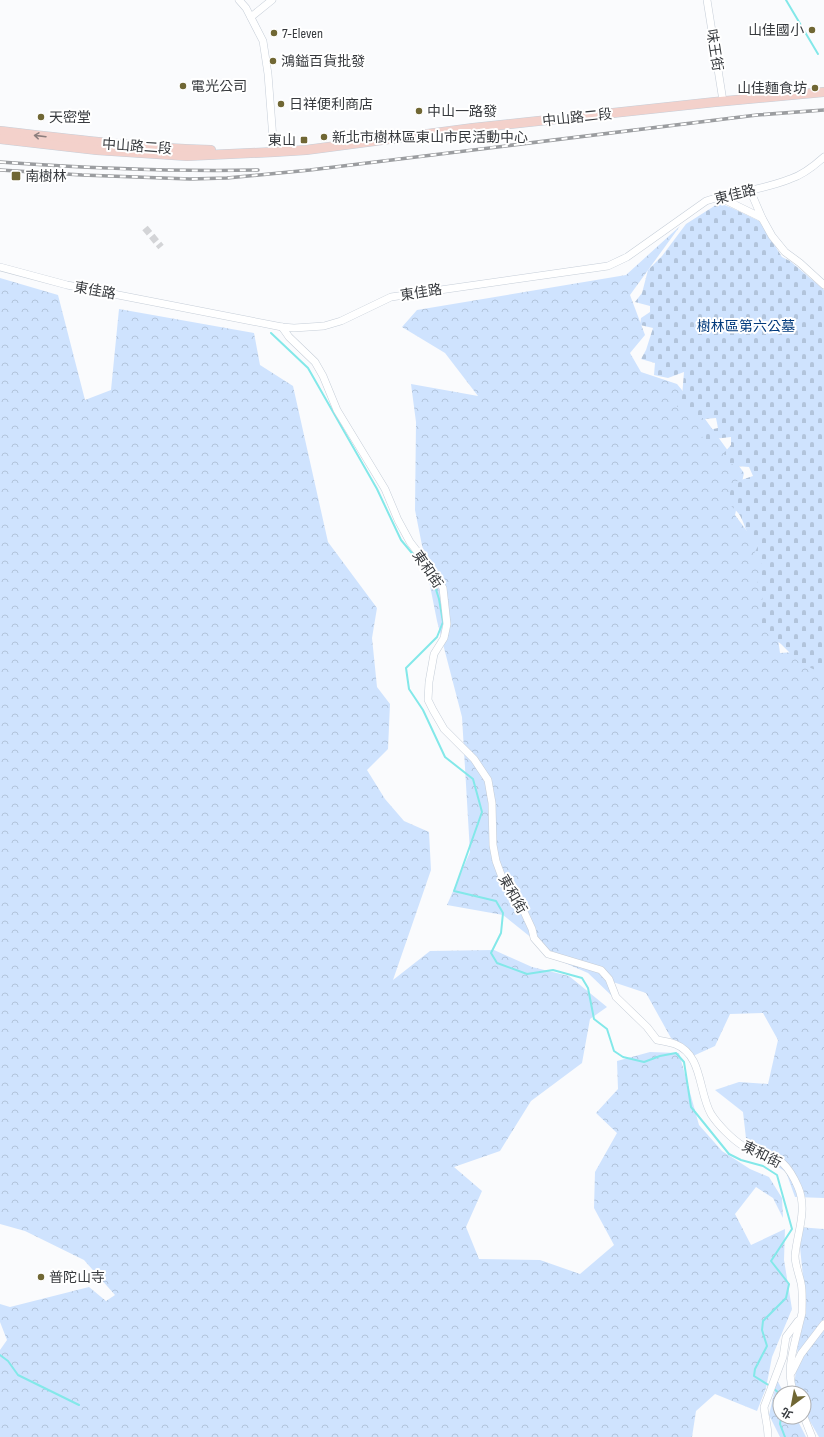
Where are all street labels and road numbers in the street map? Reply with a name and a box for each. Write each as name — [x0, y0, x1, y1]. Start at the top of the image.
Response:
street label: 味王街 — [703, 28, 726, 72]
street label: 中山路二段 — [541, 105, 613, 130]
street label: 中山路二段 — [101, 136, 172, 157]
street label: 東佳路 — [713, 181, 758, 208]
street label: 東佳路 — [73, 278, 117, 303]
street label: 東佳路 — [399, 281, 443, 304]
street label: 東和街 — [409, 547, 446, 591]
street label: 東和街 — [495, 872, 530, 917]
street label: 東和街 — [739, 1137, 784, 1172]

